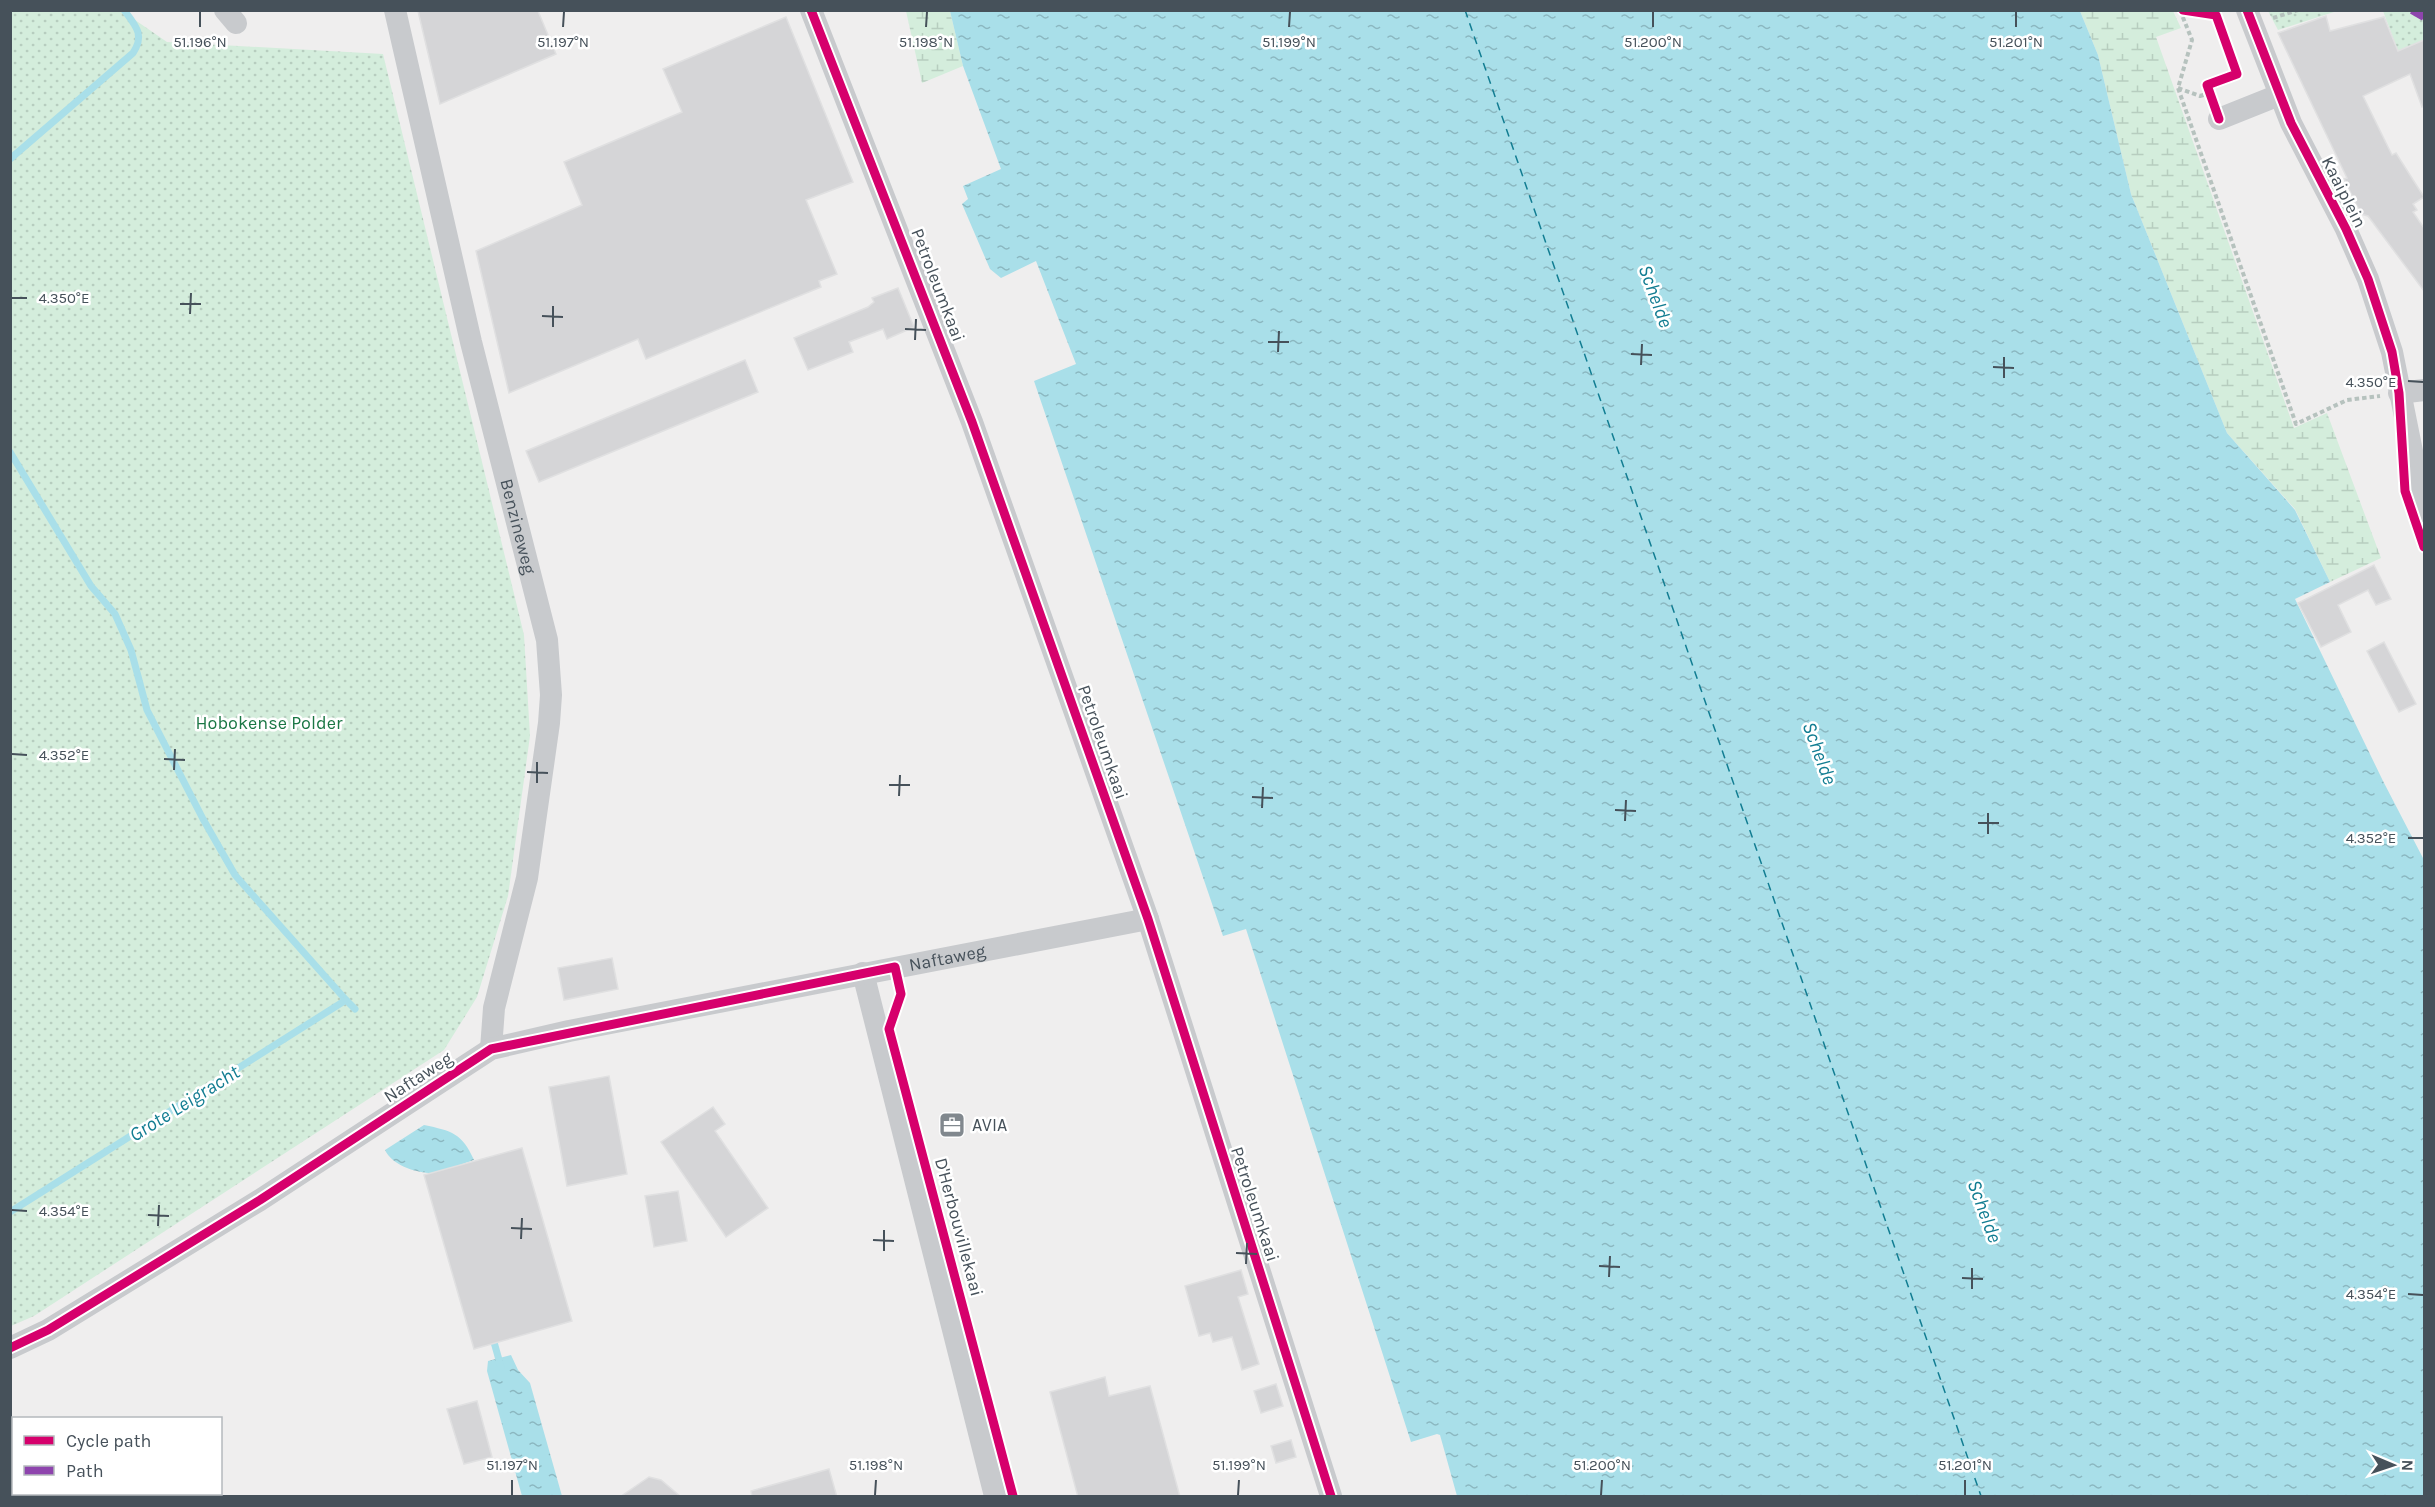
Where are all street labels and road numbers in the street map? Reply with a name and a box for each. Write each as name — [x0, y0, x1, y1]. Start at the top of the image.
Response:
street label: Kaaiplein — [2317, 153, 2371, 231]
street label: Petroleumkaai — [906, 225, 970, 345]
street label: Benzineweg — [495, 476, 541, 577]
street label: Petroleumkaai — [1073, 682, 1133, 802]
street label: Naftaweg — [907, 940, 987, 976]
street label: Naftaweg — [380, 1047, 456, 1107]
street label: Petroleumkaai — [1226, 1144, 1284, 1264]
street label: D'Herbouvillekaai — [930, 1155, 988, 1299]

